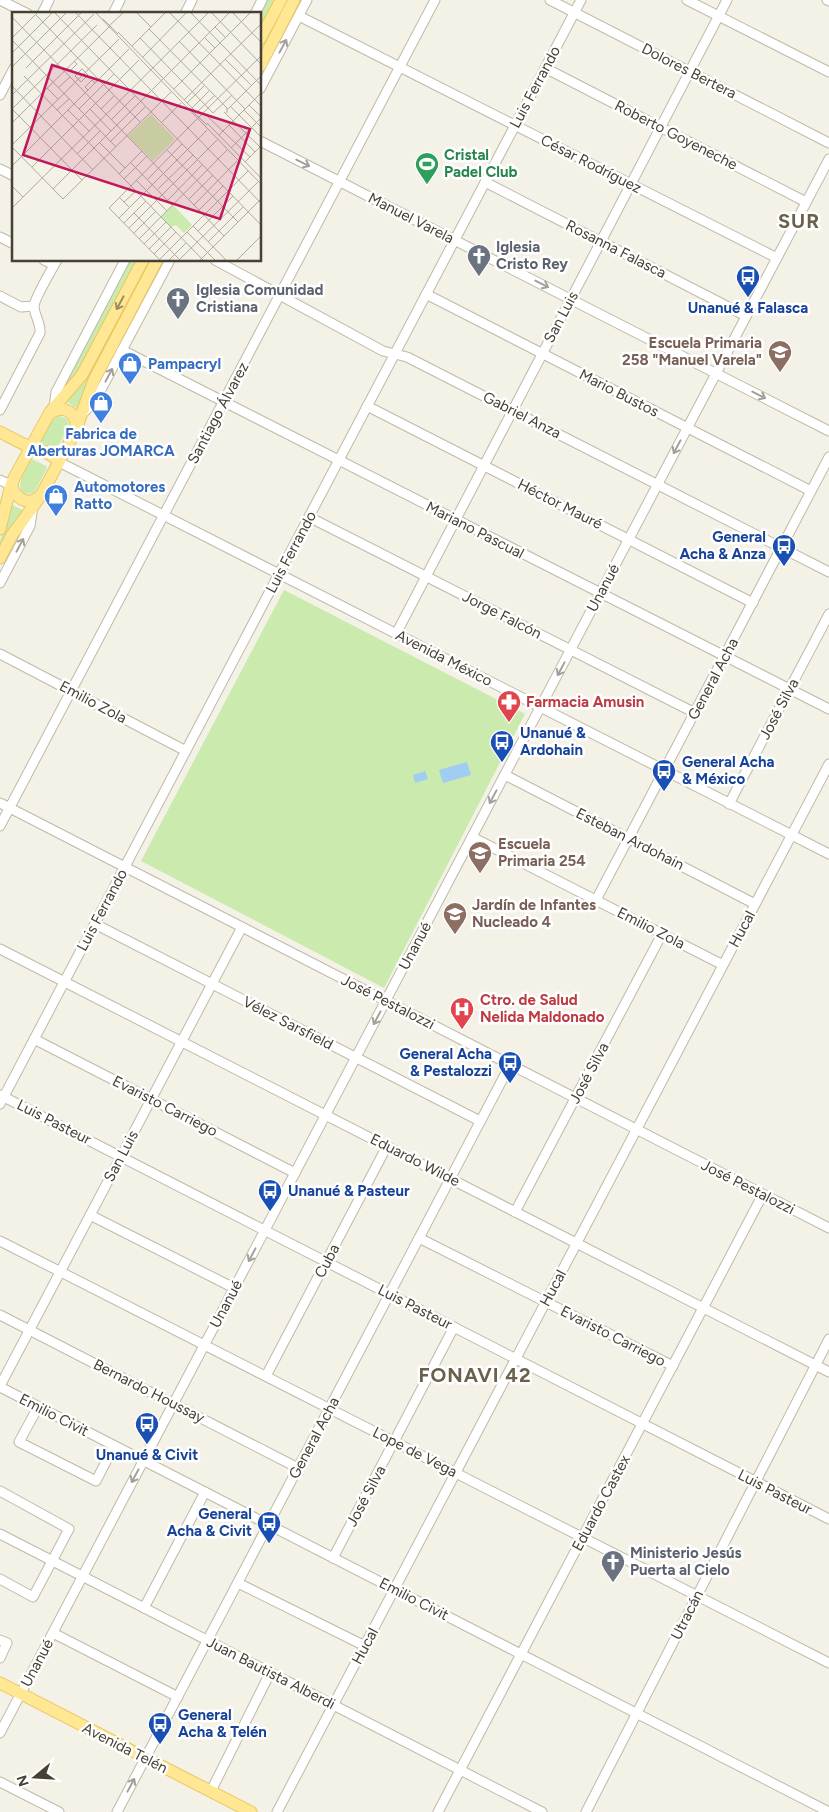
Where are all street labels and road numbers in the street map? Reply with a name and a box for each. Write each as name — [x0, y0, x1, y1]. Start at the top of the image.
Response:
street label: Dolores Bertera — [639, 39, 739, 103]
street label: Luis Ferrando — [506, 43, 564, 131]
street label: Roberto Goyeneche — [612, 96, 740, 174]
street label: César Rodríguez — [538, 131, 644, 197]
street label: Manuel Varela — [365, 189, 457, 247]
street label: Rosanna Falasca — [563, 216, 669, 282]
street label: San Luis — [540, 288, 582, 346]
street label: Santiago Álvarez — [184, 359, 252, 467]
street label: Mario Bustos — [576, 365, 662, 421]
street label: Gabriel Anza — [480, 388, 564, 442]
street label: Héctor Mauré — [515, 475, 605, 533]
street label: Mariano Pascual — [423, 497, 527, 563]
street label: Luis Ferrando — [262, 508, 320, 596]
street label: Unanué — [583, 561, 623, 615]
street label: Jorge Falcón — [459, 587, 545, 643]
street label: Avenida México — [393, 626, 496, 690]
street label: General Acha — [684, 635, 742, 723]
street label: José Silva — [755, 675, 803, 743]
street label: Emilio Zola — [56, 677, 130, 727]
street label: Esteban Ardohain — [573, 804, 687, 874]
street label: Luis Ferrando — [73, 866, 131, 954]
street label: Emilio Zola — [614, 903, 688, 953]
street label: Hucal — [725, 908, 759, 950]
street label: Unanué — [395, 919, 435, 973]
street label: José Pestalozzi — [338, 971, 438, 1033]
street label: Vélez Sarsfield — [240, 993, 336, 1053]
street label: José Silva — [565, 1039, 613, 1107]
street label: Evaristo Carriego — [109, 1072, 221, 1140]
street label: Luis Pasteur — [14, 1096, 94, 1148]
street label: San Luis — [100, 1127, 142, 1185]
street label: Eduardo Wilde — [367, 1130, 463, 1190]
street label: José Pestalozzi — [698, 1156, 798, 1218]
street label: Cuba — [311, 1241, 343, 1281]
street label: Hucal — [536, 1267, 570, 1309]
street label: Unanué — [206, 1277, 246, 1331]
street label: Luis Pasteur — [375, 1281, 455, 1333]
street label: Evaristo Carriego — [557, 1302, 669, 1370]
street label: Bernardo Houssay — [90, 1355, 208, 1427]
street label: Emilio Civit — [16, 1390, 92, 1440]
street label: General Acha — [285, 1394, 343, 1482]
street label: Lope de Vega — [370, 1423, 460, 1481]
street label: Eduardo Castex — [568, 1452, 634, 1554]
street label: José Silva — [342, 1462, 390, 1530]
street label: Luis Pasteur — [735, 1466, 815, 1518]
street label: Emilio Civit — [376, 1574, 452, 1624]
street label: Utracán — [667, 1587, 707, 1643]
street label: Hucal — [348, 1625, 382, 1667]
street label: Juan Bautista Alberdi — [204, 1633, 338, 1713]
street label: Unanué — [17, 1636, 57, 1690]
street label: Avenida Telén — [79, 1719, 171, 1777]

